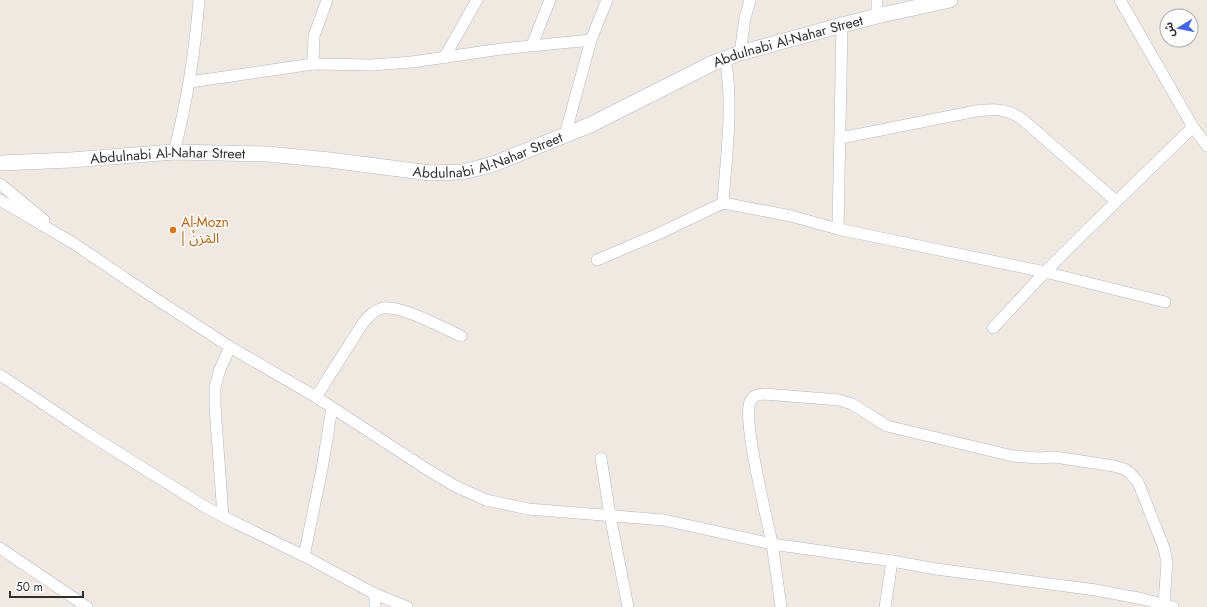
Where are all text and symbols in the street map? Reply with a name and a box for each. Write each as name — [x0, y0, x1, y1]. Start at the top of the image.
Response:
north arrow — [1159, 8, 1199, 48]
street label: Abdulnabi Al-Nahar Street — [710, 10, 866, 72]
text: ش — [1160, 21, 1178, 39]
street label: Abdulnabi Al-Nahar Street — [412, 127, 566, 183]
street label: Abdulnabi Al-Nahar Street — [89, 142, 246, 168]
place label: Al-Mozn | المٓزنْ — [181, 212, 229, 248]
marker: Al-Mozn | المٓزنْ — [168, 225, 178, 235]
scale bar — [10, 573, 83, 599]
text: 50 m — [16, 578, 43, 596]

